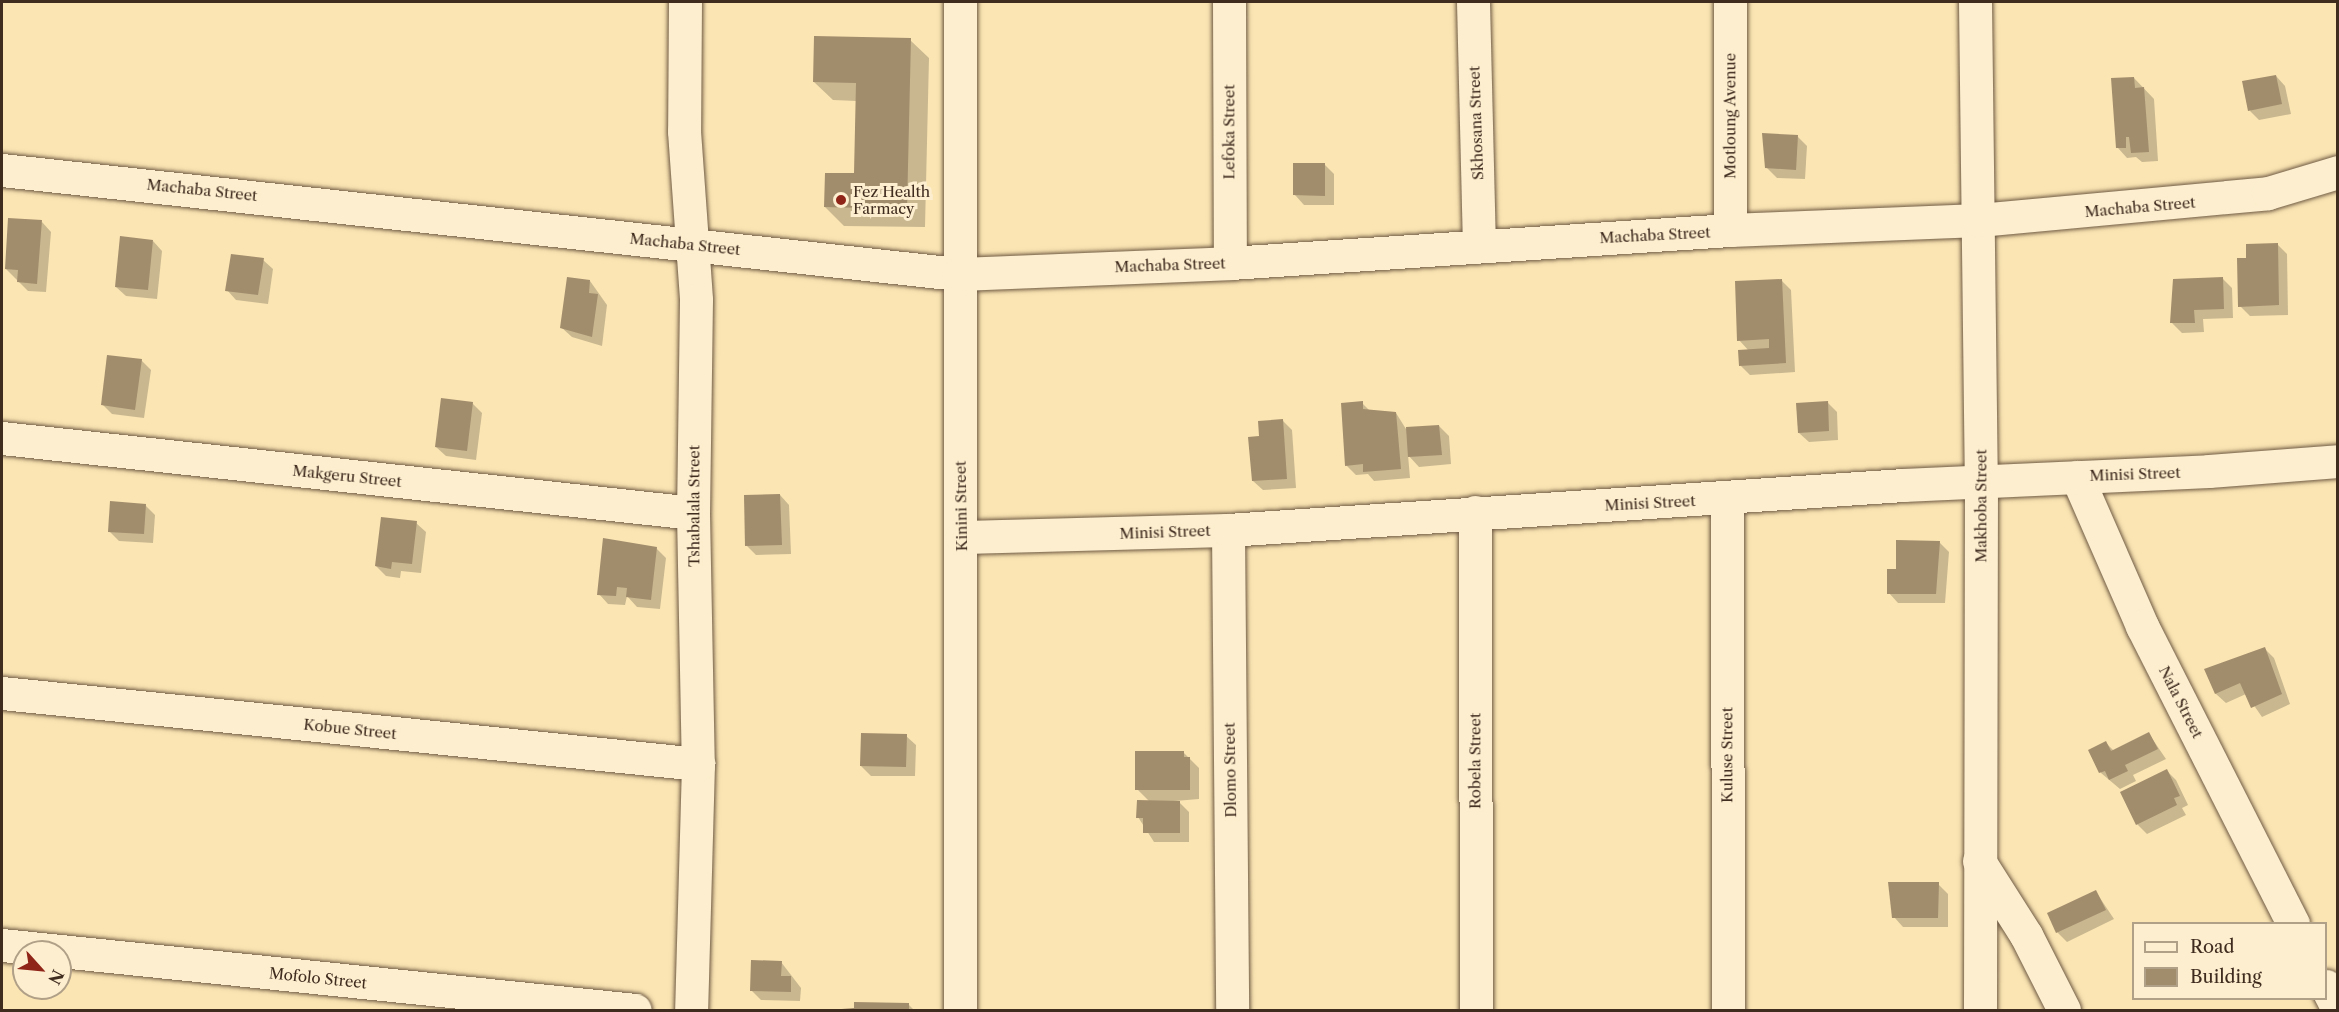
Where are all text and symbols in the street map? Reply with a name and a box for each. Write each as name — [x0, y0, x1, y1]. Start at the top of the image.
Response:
street label: Motloung Avenue — [1721, 53, 1739, 179]
street label: Skhosana Street — [1465, 65, 1487, 181]
street label: Lefoka Street — [1220, 84, 1238, 180]
street label: Machaba Street — [146, 175, 258, 205]
place label: Fez Health Farmacy — [853, 182, 930, 217]
marker: Fez Health Farmacy — [834, 193, 848, 207]
street label: Machaba Street — [2084, 193, 2196, 221]
street label: Machaba Street — [1599, 223, 1711, 247]
street label: Machaba Street — [629, 229, 741, 259]
street label: Machaba Street — [1114, 254, 1226, 276]
street label: Tshabalala Street — [685, 445, 703, 567]
street label: Makhoba Street — [1972, 449, 1990, 563]
street label: Makgeru Street — [291, 461, 403, 491]
street label: Kinini Street — [951, 461, 971, 551]
street label: Minisi Street — [2089, 463, 2181, 485]
street label: Minisi Street — [1604, 492, 1696, 514]
street label: Minisi Street — [1119, 521, 1211, 543]
street label: Nala Street — [2155, 663, 2207, 741]
street label: Kuluse Street — [1718, 707, 1736, 803]
street label: Robela Street — [1466, 713, 1484, 809]
street label: Kobue Street — [303, 715, 397, 743]
street label: Dlomo Street — [1220, 722, 1240, 818]
legend — [2132, 922, 2327, 1000]
text: Road — [2190, 936, 2235, 958]
north arrow — [12, 940, 72, 1000]
street label: Mofolo Street — [268, 964, 368, 992]
text: Building — [2190, 966, 2262, 988]
text: N — [44, 967, 68, 988]

